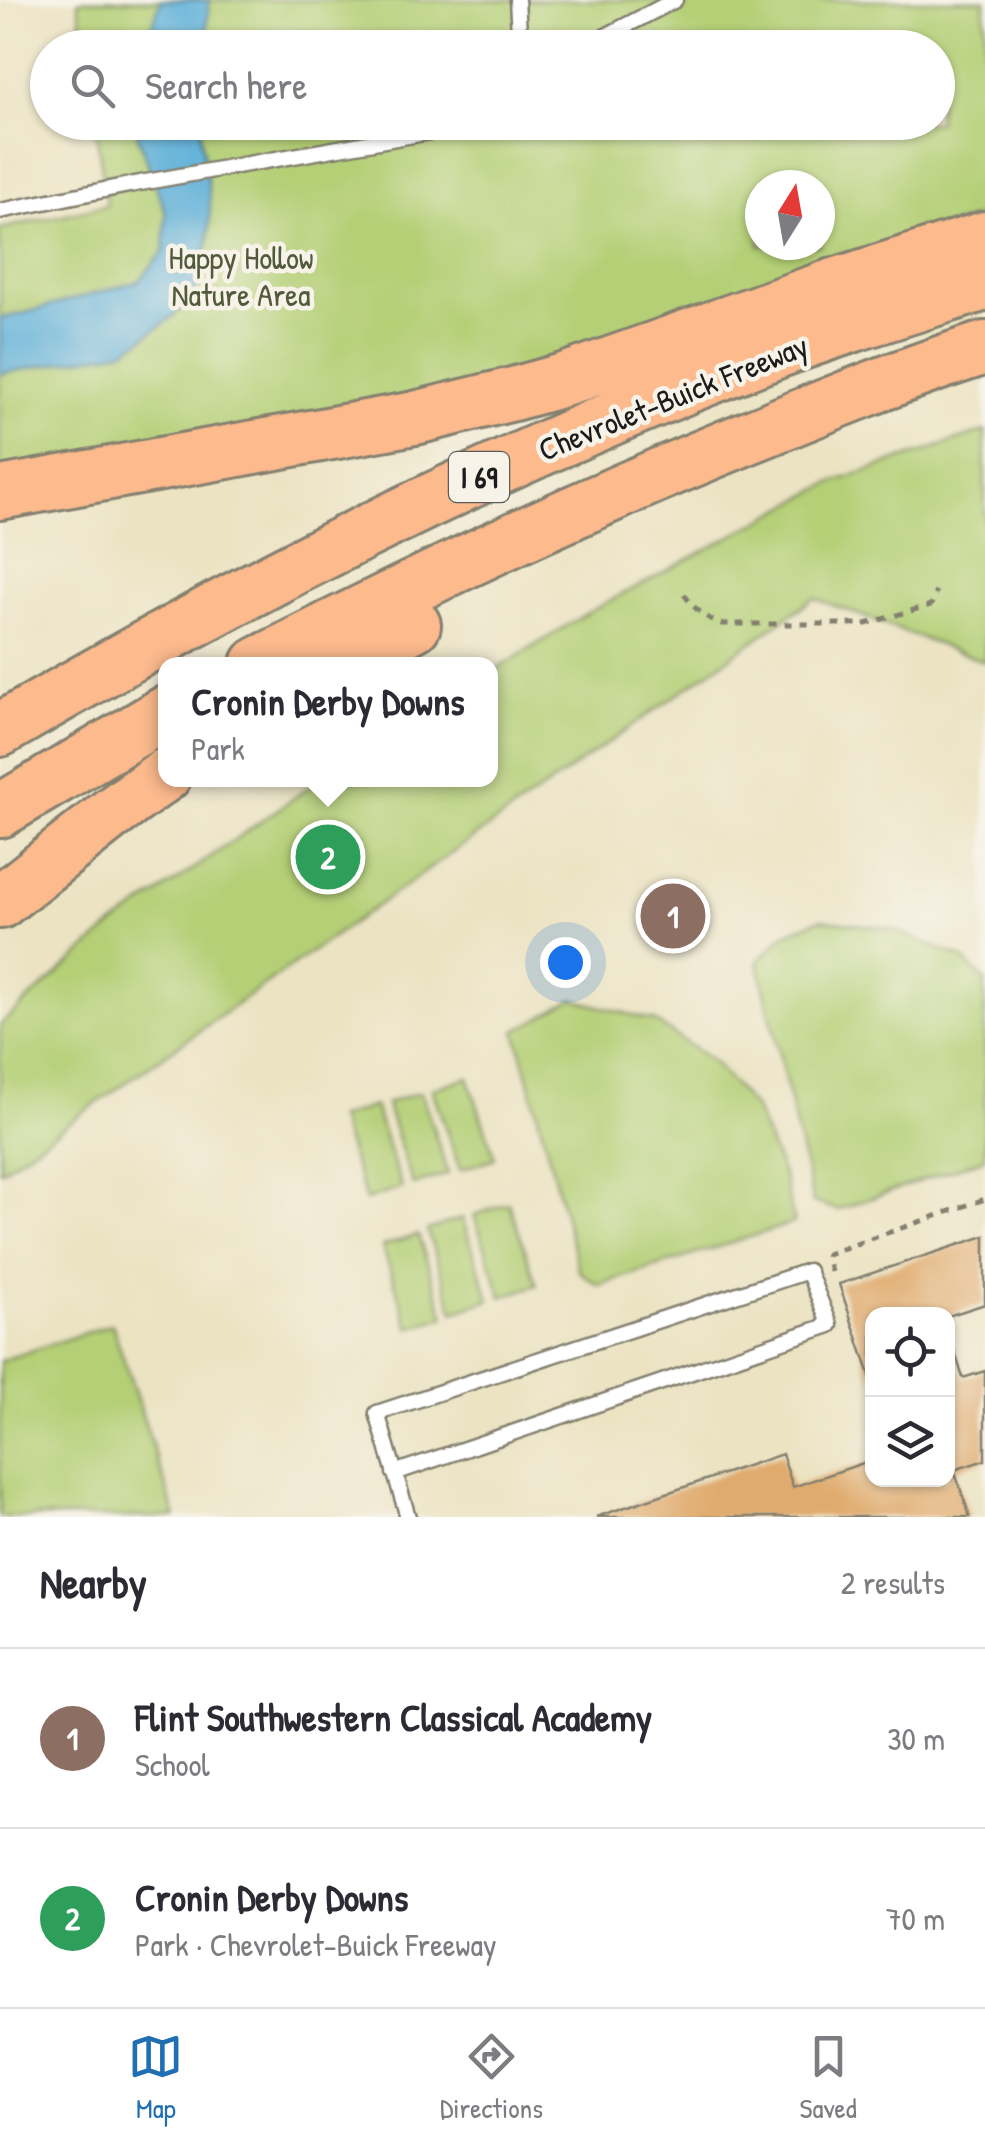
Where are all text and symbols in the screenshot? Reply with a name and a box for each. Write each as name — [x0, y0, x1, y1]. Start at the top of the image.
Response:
search box — [30, 30, 955, 140]
icon: search — [65, 58, 120, 113]
text: Search here — [145, 59, 307, 111]
north arrow — [745, 170, 835, 260]
park label: Happy Hollow Nature Area — [168, 236, 314, 316]
street label: Chevrolet-Buick Freeway — [532, 323, 814, 471]
road number: I 69 — [449, 452, 509, 502]
popup — [158, 657, 498, 787]
text: Cronin Derby Downs — [191, 675, 465, 727]
text: Park — [191, 727, 245, 770]
pin: 2 — [296, 820, 360, 894]
pin: 1 — [640, 878, 706, 954]
your location — [540, 937, 591, 988]
map controls — [865, 1307, 955, 1487]
button: locate — [865, 1307, 955, 1397]
button: layers — [865, 1397, 955, 1487]
text: Nearby — [40, 1554, 147, 1611]
text: 2 results — [841, 1561, 945, 1604]
text: Flint Southwestern Classical Academy — [135, 1691, 652, 1743]
text: 1 — [67, 1717, 78, 1760]
text: 30 m — [887, 1717, 945, 1760]
text: School — [135, 1743, 210, 1786]
text: Cronin Derby Downs — [135, 1871, 408, 1923]
text: 2 — [65, 1897, 80, 1940]
text: 70 m — [886, 1897, 945, 1940]
text: Park · Chevrolet-Buick Freeway — [135, 1923, 497, 1966]
tab: Map — [128, 2029, 183, 2127]
tab: Directions — [440, 2029, 543, 2127]
tab: Saved — [800, 2029, 857, 2127]

